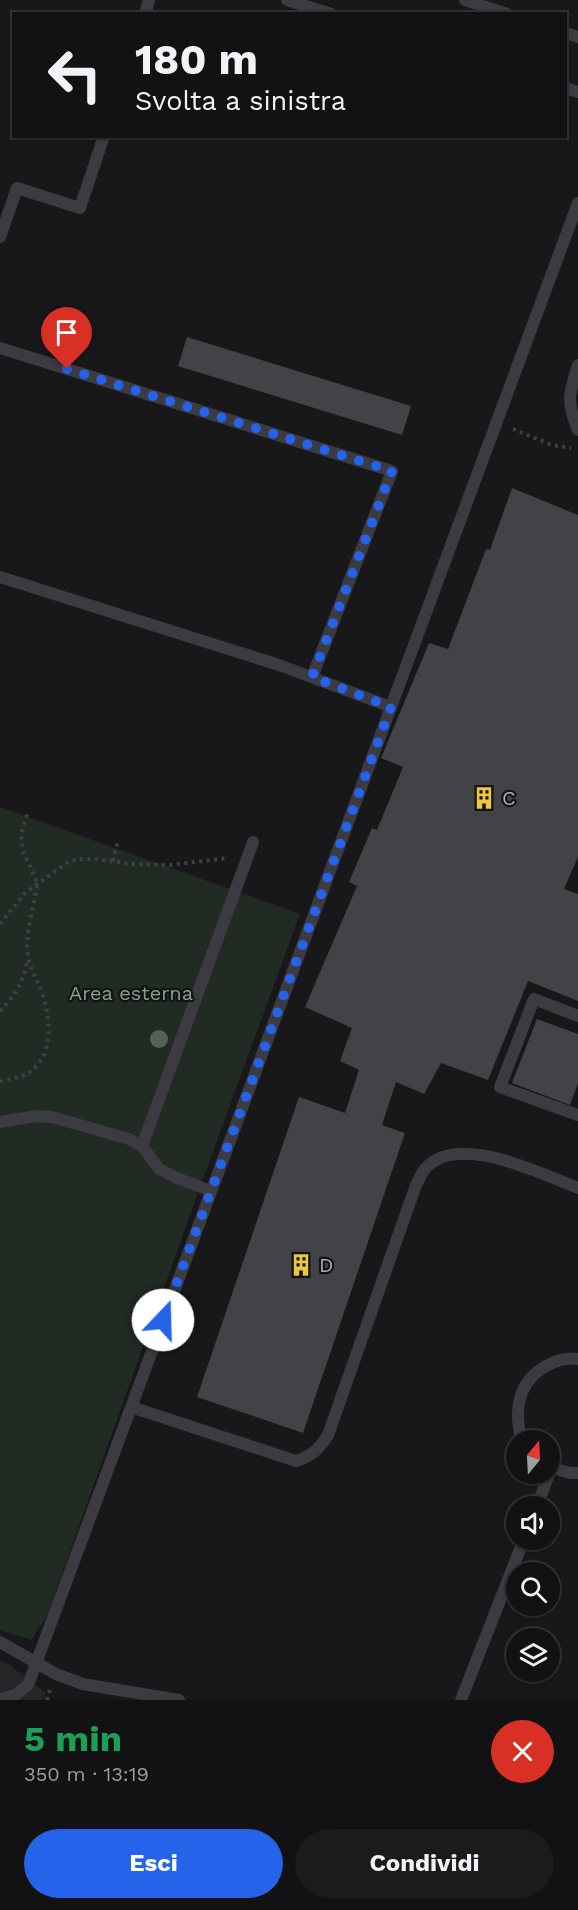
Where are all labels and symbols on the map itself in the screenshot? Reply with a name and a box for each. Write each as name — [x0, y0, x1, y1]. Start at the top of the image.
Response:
pin — [41, 307, 92, 369]
building icon: C — [471, 785, 497, 811]
place label: C — [502, 786, 516, 810]
park label: Area esterna — [69, 981, 193, 1005]
building icon: D — [288, 1252, 314, 1278]
place label: D — [319, 1253, 333, 1277]
position arrow — [131, 1288, 195, 1352]
north arrow — [506, 1430, 560, 1484]

